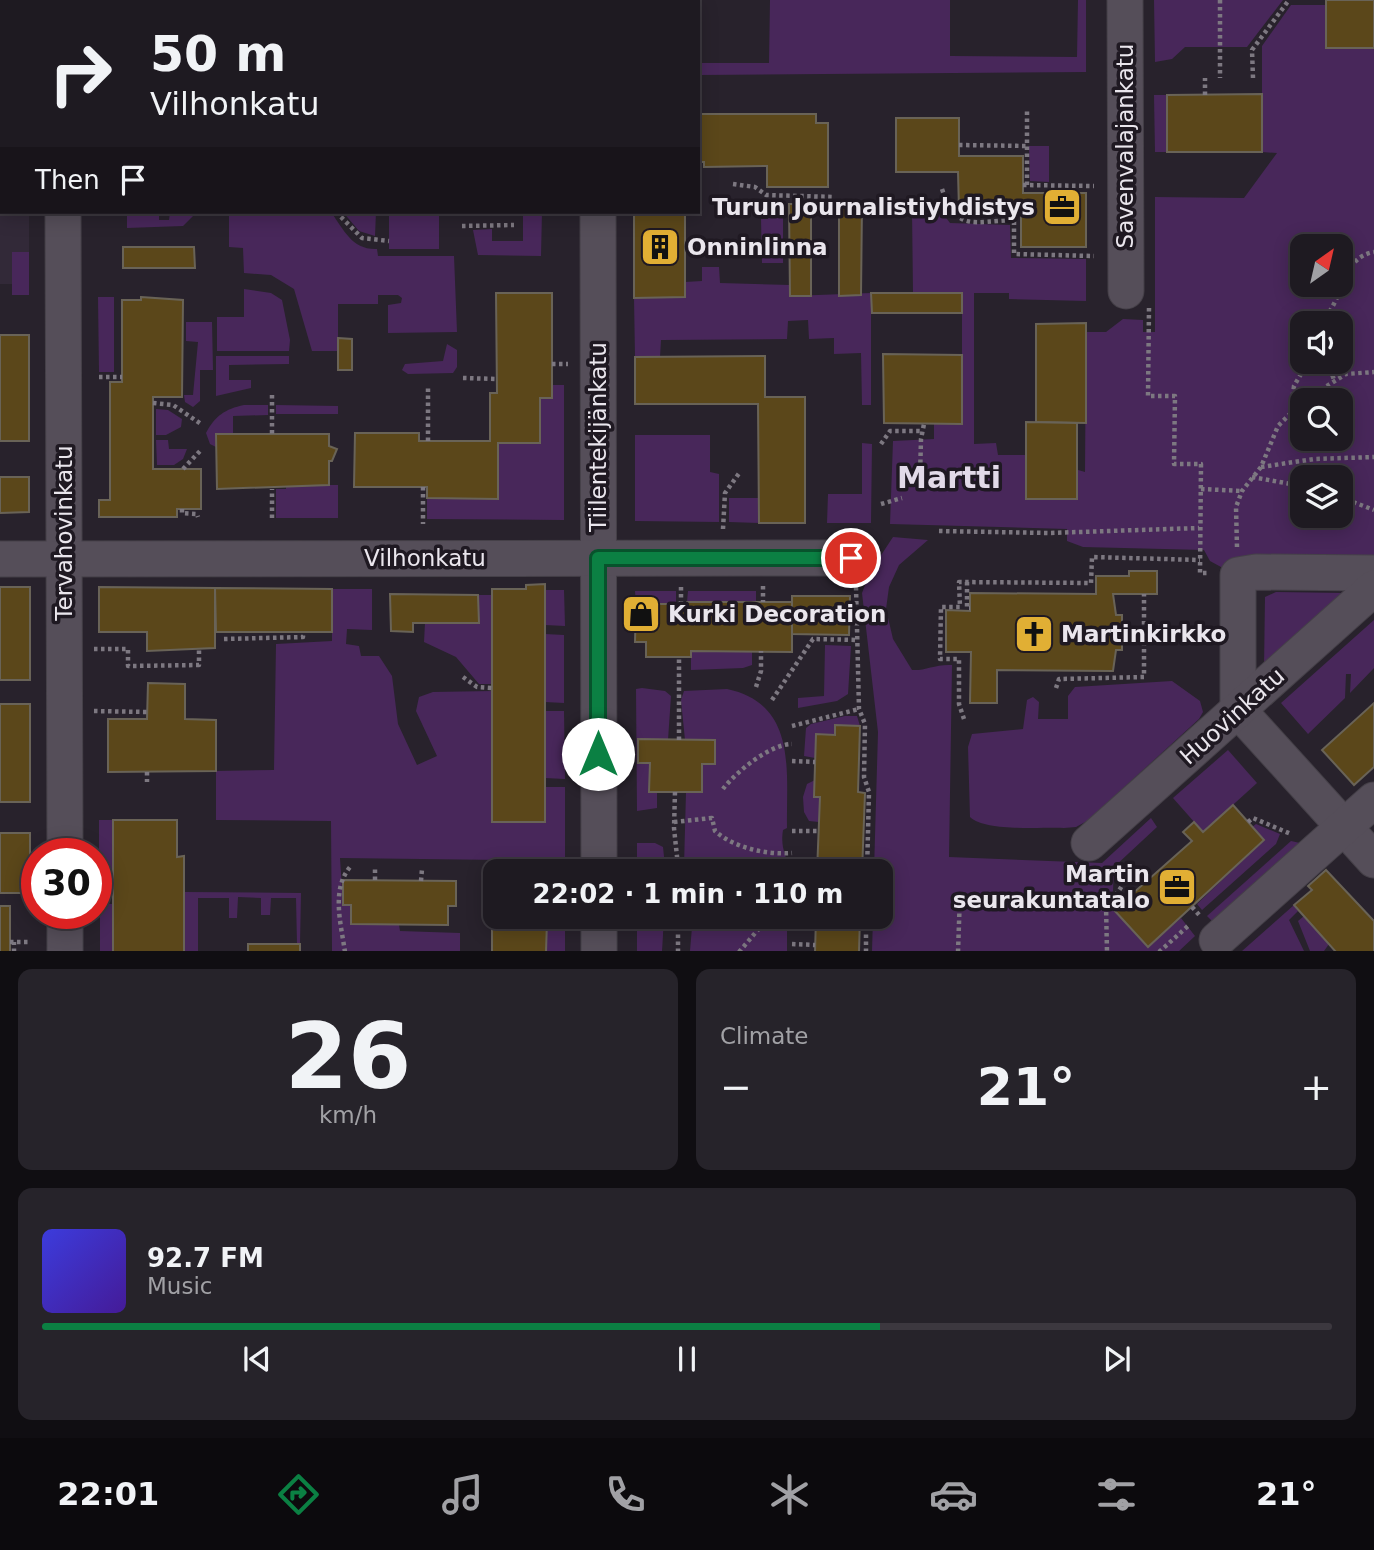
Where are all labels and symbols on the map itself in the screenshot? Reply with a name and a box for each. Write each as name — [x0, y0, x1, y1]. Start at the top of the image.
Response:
street label: Savenvalajankatu — [1112, 44, 1138, 248]
office icon: Turun Journalistiyhdistys — [1041, 186, 1083, 228]
place label: Turun Journalistiyhdistys — [712, 194, 1035, 220]
building icon: Onninlinna — [639, 226, 681, 268]
place label: Onninlinna — [687, 234, 828, 260]
north arrow — [1290, 234, 1353, 298]
street label: Tiilentekijänkatu — [585, 342, 611, 533]
street label: Tervahovinkatu — [51, 445, 77, 622]
district label: Martti — [897, 460, 1001, 495]
pin — [821, 528, 881, 588]
street label: Vilhonkatu — [364, 545, 486, 571]
shop icon: Kurki Decoration — [620, 593, 662, 635]
place label: Kurki Decoration — [668, 601, 886, 627]
church icon: Martinkirkko — [1013, 613, 1055, 655]
place label: Martinkirkko — [1061, 621, 1226, 647]
street label: Huovinkatu — [1175, 662, 1289, 770]
position arrow — [561, 717, 635, 791]
speed limit sign: 30 — [21, 838, 112, 929]
place label: Martin seurakuntatalo — [953, 861, 1150, 913]
office icon: Martin seurakuntatalo — [1156, 866, 1198, 908]

